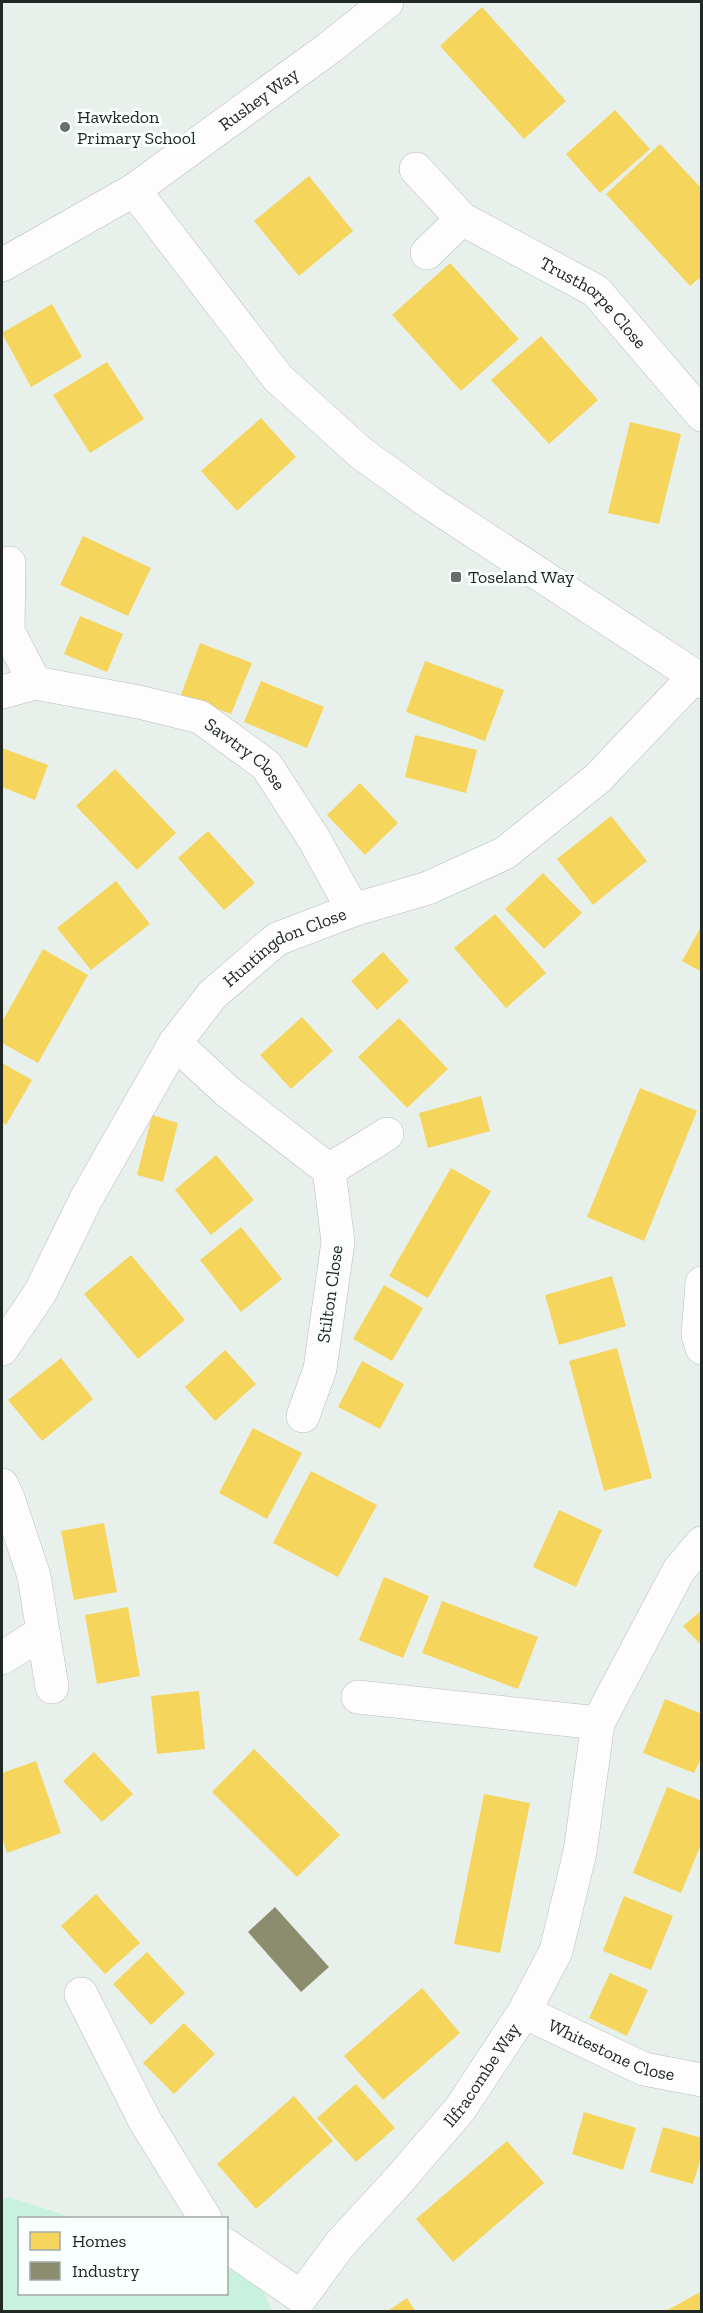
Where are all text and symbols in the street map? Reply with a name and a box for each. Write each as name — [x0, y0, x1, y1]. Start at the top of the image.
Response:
street label: Rushey Way — [214, 62, 303, 136]
place label: Hawkedon Primary School — [77, 106, 196, 149]
marker: Hawkedon Primary School — [58, 120, 72, 134]
street label: Trusthorpe Close — [536, 252, 651, 353]
place label: Toseland Way — [468, 566, 575, 588]
marker: Toseland Way — [449, 570, 463, 584]
street label: Sawtry Close — [200, 713, 290, 794]
street label: Huntingdon Close — [218, 903, 349, 992]
street label: Stilton Close — [312, 1244, 348, 1344]
street label: Whitestone Close — [545, 2014, 677, 2086]
street label: Ilfracombe Way — [439, 2018, 525, 2131]
legend — [18, 2217, 228, 2295]
text: Homes — [72, 2230, 126, 2252]
text: Industry — [72, 2260, 140, 2282]

